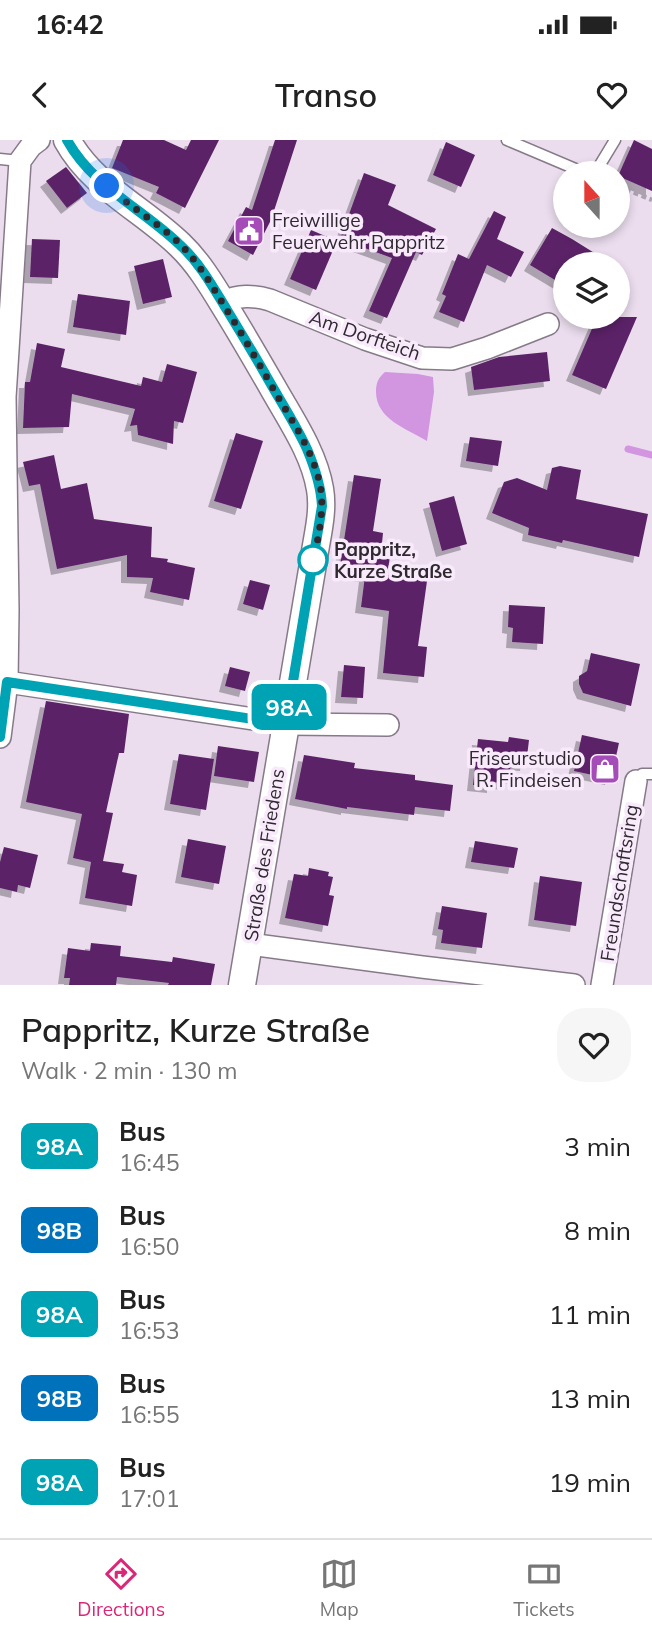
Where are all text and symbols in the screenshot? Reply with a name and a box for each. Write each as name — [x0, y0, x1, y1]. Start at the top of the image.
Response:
text: 16:42 — [35, 8, 104, 41]
text: Transo — [275, 75, 377, 115]
icon: back — [21, 76, 59, 114]
icon: heart — [593, 76, 631, 114]
north arrow — [553, 161, 630, 238]
map controls — [553, 161, 630, 329]
your location — [89, 168, 124, 203]
place label: Freiwillige Feuerwehr Pappritz — [272, 208, 445, 254]
public building icon: Freiwillige Feuerwehr Pappritz — [232, 214, 266, 248]
button: layers — [553, 252, 630, 329]
street label: Am Dorfteich — [306, 305, 424, 365]
place label: Pappritz, Kurze Straße — [334, 537, 453, 583]
marker: Pappritz, Kurze Straße — [298, 545, 328, 575]
line badge: 98A — [249, 684, 329, 730]
text: 98A — [266, 692, 312, 722]
place label: Friseurstudio R. Findeisen — [469, 746, 582, 792]
shop icon: Friseurstudio R. Findeisen — [588, 752, 622, 786]
street label: Straße des Friedens — [238, 767, 290, 943]
street label: Freundschaftsring — [595, 803, 643, 963]
button: heart — [557, 1008, 631, 1082]
text: Pappritz, Kurze Straße — [21, 1009, 370, 1050]
text: Walk · 2 min · 130 m — [21, 1056, 238, 1085]
text: Bus — [119, 1115, 165, 1148]
text: 3 min — [564, 1130, 631, 1163]
text: 98A — [36, 1131, 83, 1161]
text: 16:45 — [119, 1148, 179, 1177]
text: Bus — [119, 1199, 165, 1232]
text: 8 min — [564, 1214, 631, 1247]
text: 98B — [37, 1215, 82, 1245]
text: 16:50 — [119, 1232, 179, 1261]
text: Bus — [119, 1283, 165, 1316]
text: 11 min — [549, 1298, 631, 1331]
text: 98A — [36, 1299, 83, 1329]
text: 16:53 — [119, 1316, 179, 1345]
text: Bus — [119, 1367, 165, 1400]
text: 13 min — [549, 1382, 631, 1415]
text: 98B — [37, 1383, 82, 1413]
text: 16:55 — [119, 1400, 179, 1429]
text: Bus — [119, 1451, 165, 1484]
text: 19 min — [549, 1466, 631, 1499]
text: 98A — [36, 1467, 83, 1497]
text: 17:01 — [119, 1484, 179, 1513]
tab: Directions — [77, 1555, 165, 1621]
tab: Map — [320, 1555, 359, 1621]
tab: Tickets — [513, 1555, 575, 1621]

